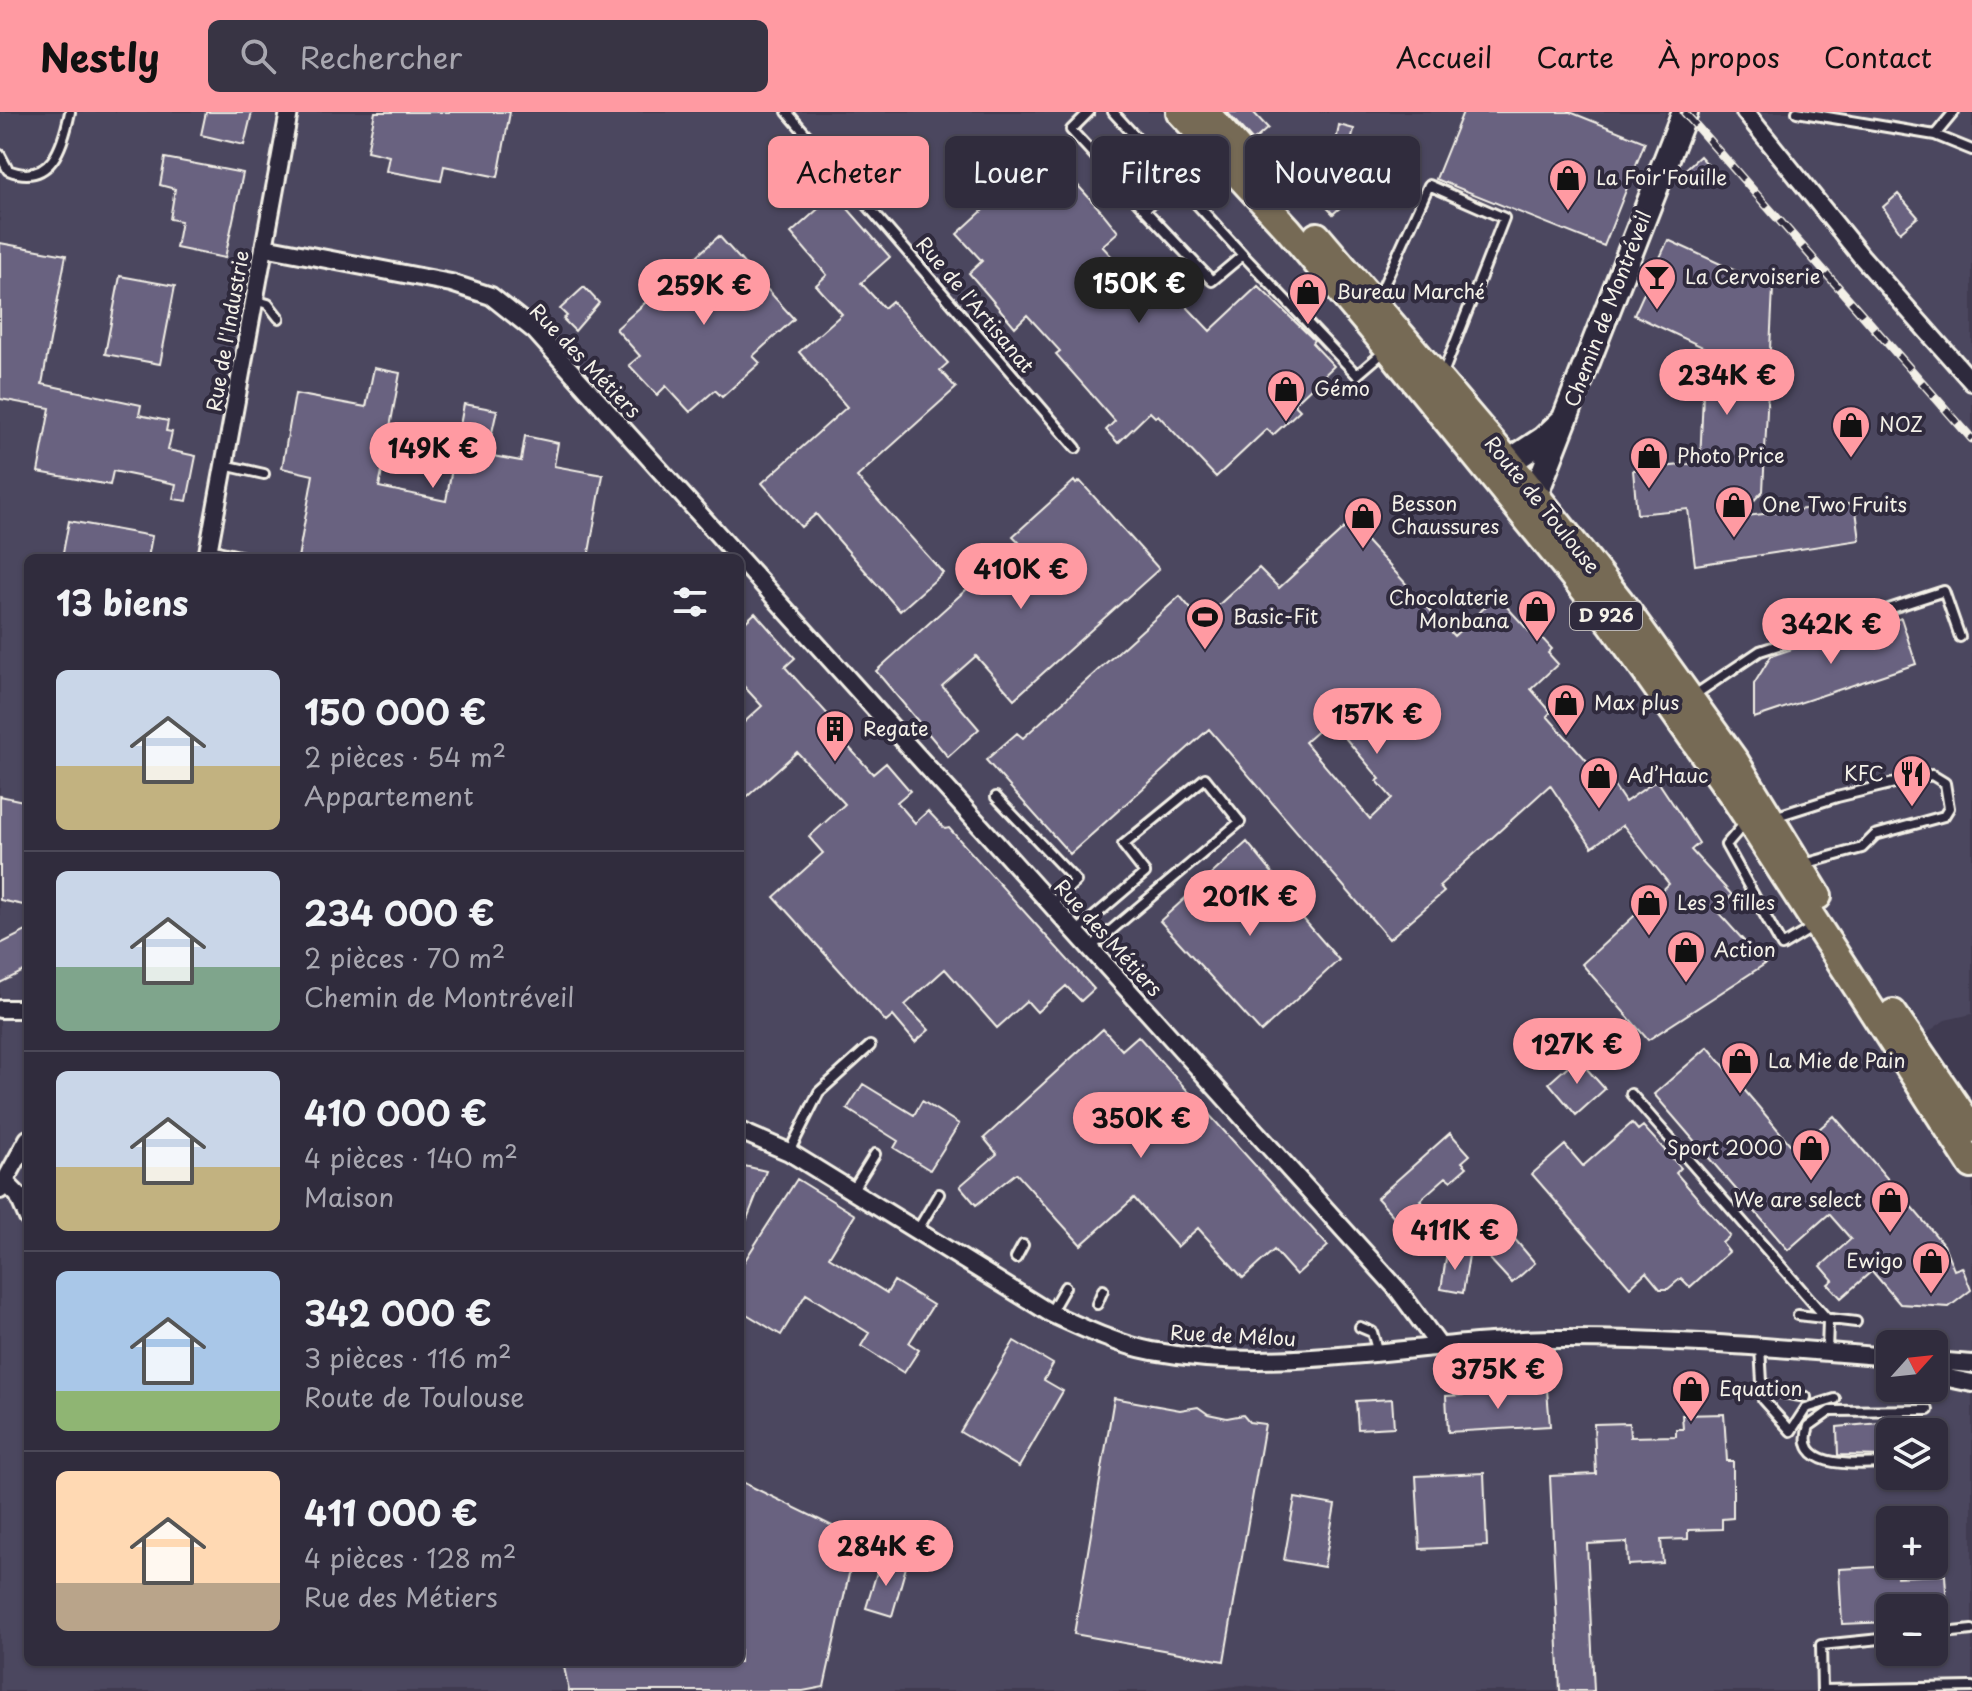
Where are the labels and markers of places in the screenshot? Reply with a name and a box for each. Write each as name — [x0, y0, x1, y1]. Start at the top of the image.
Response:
shop icon: La Foir'Fouille — [1547, 157, 1589, 212]
place label: La Foir'Fouille — [1596, 162, 1727, 192]
bar icon: La Cervoiserie — [1636, 256, 1678, 311]
pin: 150K € — [1074, 257, 1204, 325]
pin: 259K € — [639, 259, 769, 327]
place label: La Cervoiserie — [1685, 261, 1820, 291]
shop icon: Bureau Marché — [1287, 271, 1329, 326]
place label: Bureau Marché — [1336, 276, 1485, 306]
pin: 234K € — [1662, 349, 1792, 417]
shop icon: Gémo — [1265, 368, 1307, 423]
place label: Gémo — [1314, 373, 1370, 403]
shop icon: NOZ — [1830, 404, 1872, 459]
place label: NOZ — [1879, 409, 1923, 439]
pin: 149K € — [368, 422, 498, 490]
shop icon: Photo Price — [1628, 435, 1670, 490]
place label: Photo Price — [1677, 440, 1785, 470]
shop icon: One Two Fruits — [1713, 484, 1755, 539]
place label: Besson Chaussures — [1391, 488, 1499, 541]
place label: One Two Fruits — [1762, 489, 1907, 519]
shop icon: Besson Chaussures — [1342, 495, 1384, 550]
pin: 410K € — [956, 543, 1086, 611]
place label: Chocolaterie Monbana — [1389, 582, 1509, 635]
shop icon: Chocolaterie Monbana — [1516, 588, 1558, 643]
sports icon: Basic-Fit — [1184, 596, 1226, 651]
pin: 342K € — [1766, 598, 1896, 666]
place label: Basic-Fit — [1233, 601, 1318, 631]
shop icon: Max plus — [1545, 682, 1587, 737]
place label: Max plus — [1594, 687, 1679, 717]
pin: 157K € — [1312, 688, 1442, 756]
building icon: Regate — [814, 708, 856, 763]
place label: Regate — [863, 713, 929, 743]
restaurant icon: KFC — [1891, 753, 1933, 808]
shop icon: Ad’Hauc — [1578, 755, 1620, 810]
place label: KFC — [1844, 758, 1884, 788]
place label: Ad’Hauc — [1627, 760, 1708, 790]
pin: 201K € — [1185, 870, 1315, 938]
shop icon: Les 3 filles — [1628, 882, 1670, 937]
place label: Les 3 filles — [1677, 887, 1775, 917]
shop icon: Action — [1665, 929, 1707, 984]
place label: Action — [1714, 934, 1776, 964]
pin: 127K € — [1512, 1018, 1642, 1086]
shop icon: La Mie de Pain — [1719, 1040, 1761, 1095]
place label: La Mie de Pain — [1768, 1045, 1906, 1075]
pin: 350K € — [1076, 1092, 1206, 1160]
shop icon: Sport 2000 — [1790, 1127, 1832, 1182]
place label: Sport 2000 — [1667, 1132, 1783, 1162]
shop icon: We are select — [1869, 1179, 1911, 1234]
place label: We are select — [1734, 1184, 1862, 1214]
pin: 411K € — [1390, 1204, 1520, 1272]
shop icon: Ewigo — [1910, 1240, 1952, 1295]
place label: Ewigo — [1846, 1245, 1903, 1275]
pin: 375K € — [1433, 1343, 1563, 1411]
shop icon: Equation — [1670, 1368, 1712, 1423]
place label: Equation — [1719, 1373, 1803, 1403]
pin: 284K € — [821, 1520, 951, 1588]

